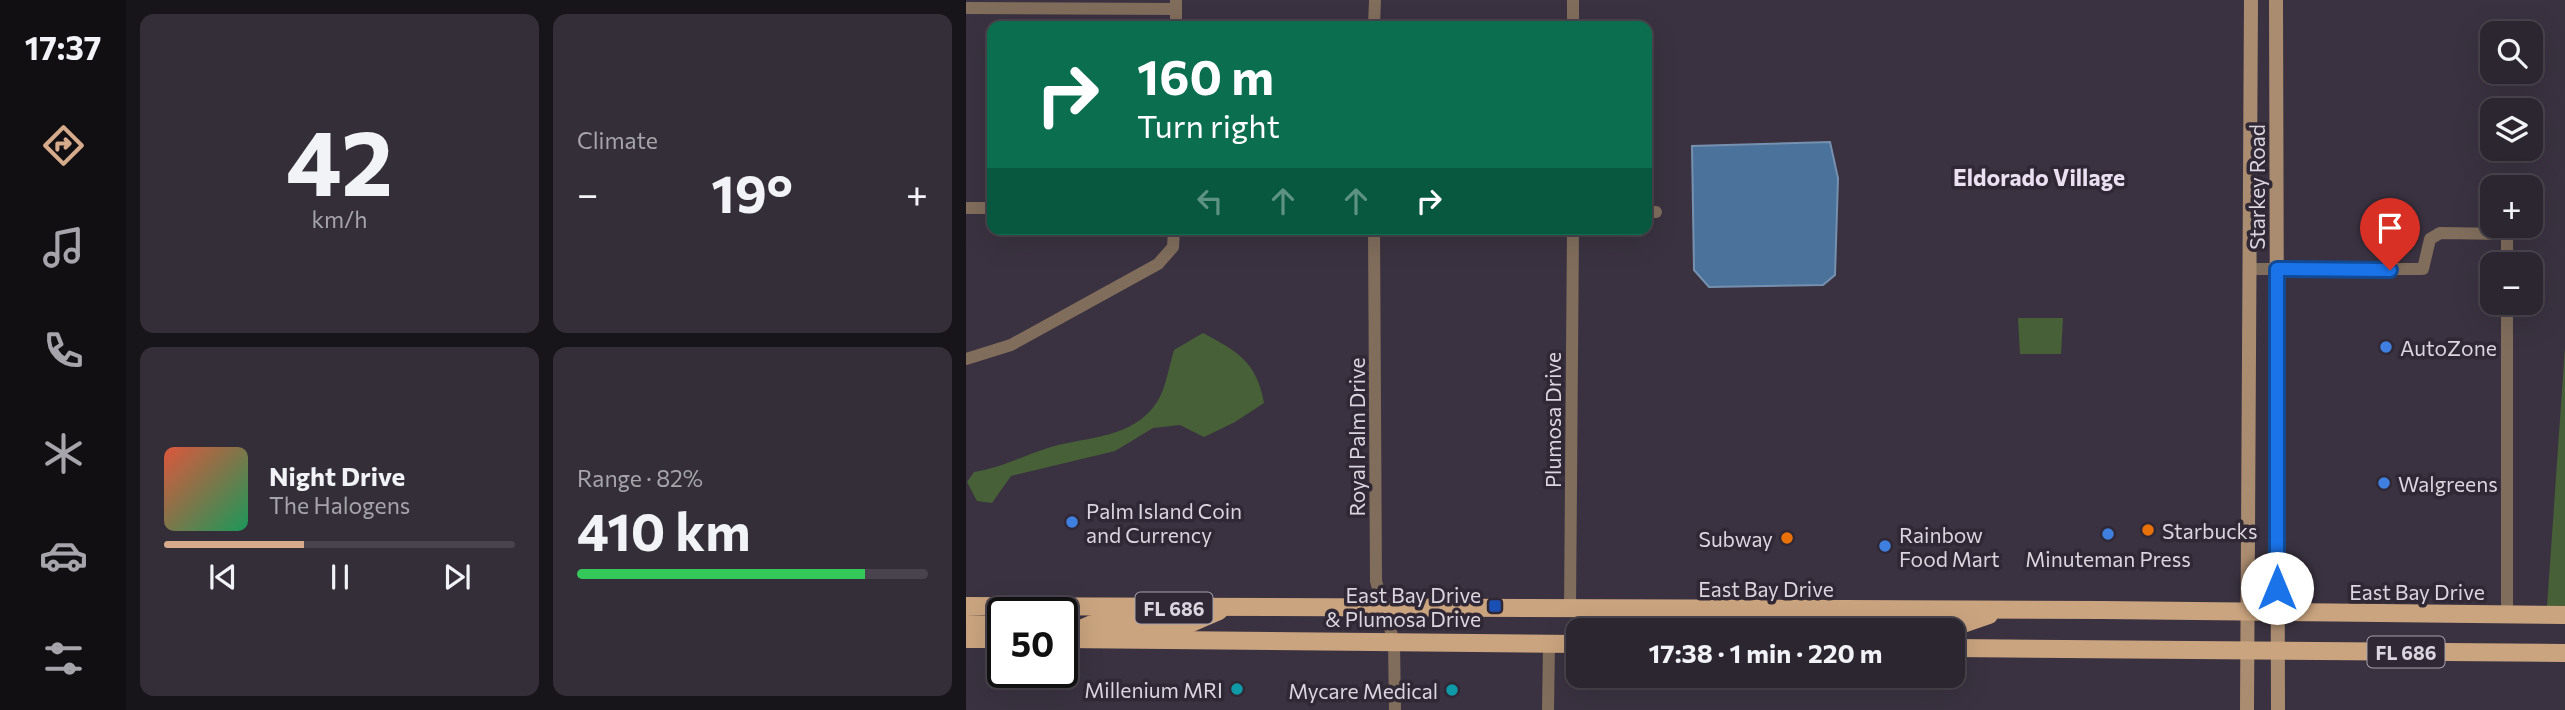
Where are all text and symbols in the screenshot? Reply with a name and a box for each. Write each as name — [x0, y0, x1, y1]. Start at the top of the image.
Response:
map controls — [2480, 21, 2543, 315]
button: search — [2480, 21, 2543, 84]
text: 17:37 — [25, 27, 101, 67]
text: 160 m — [1137, 45, 1274, 105]
icon: right — [1022, 49, 1113, 140]
button: layers — [2480, 98, 2543, 161]
text: 42 — [286, 103, 393, 215]
text: Turn right — [1137, 105, 1280, 145]
icon: directions — [39, 121, 88, 170]
street label: Starkey Road — [2244, 124, 2269, 250]
text: Climate — [577, 126, 658, 154]
text: 19° — [711, 160, 793, 224]
district label: Eldorado Village — [1953, 163, 2125, 191]
text: − — [577, 169, 599, 216]
text: + — [906, 169, 928, 216]
button: + — [2480, 175, 2543, 238]
icon: left — [1191, 182, 1229, 220]
icon: ahead — [1264, 182, 1302, 220]
icon: ahead — [1337, 182, 1375, 220]
icon: right — [1410, 182, 1448, 220]
pin — [2360, 198, 2420, 270]
text: km/h — [312, 205, 367, 233]
icon: arrive — [2371, 209, 2409, 247]
icon: music — [39, 223, 88, 272]
button: − — [2480, 252, 2543, 315]
icon: phone — [39, 326, 88, 375]
place label: AutoZone — [2400, 335, 2497, 360]
marker: AutoZone — [2378, 339, 2394, 355]
street label: Plumosa Drive — [1540, 352, 1565, 488]
street label: Royal Palm Drive — [1344, 357, 1369, 517]
icon: climate — [39, 429, 88, 478]
text: Night Drive — [269, 460, 405, 491]
text: Range · 82% — [577, 464, 703, 492]
place label: Walgreens — [2398, 471, 2498, 496]
marker: Walgreens — [2376, 475, 2392, 491]
text: The Halogens — [269, 491, 410, 519]
text: 410 km — [577, 498, 751, 562]
place label: Palm Island Coin and Currency — [1086, 498, 1242, 547]
marker: Palm Island Coin and Currency — [1064, 514, 1080, 530]
place label: Starbucks — [2162, 518, 2258, 543]
place label: Rainbow Food Mart — [1899, 522, 2000, 571]
marker: Starbucks — [2140, 522, 2156, 538]
place label: Subway — [1699, 526, 1773, 551]
marker: Minuteman Press — [2100, 526, 2116, 542]
marker: Subway — [1779, 530, 1795, 546]
icon: car — [39, 531, 88, 580]
marker: Rainbow Food Mart — [1877, 538, 1893, 554]
place label: Minuteman Press — [2025, 546, 2191, 571]
position arrow — [2240, 551, 2314, 625]
icon: previous — [204, 558, 242, 596]
icon: pause — [321, 558, 359, 596]
icon: next — [438, 558, 476, 596]
street label: East Bay Drive — [1698, 576, 1834, 601]
street label: East Bay Drive — [2349, 579, 2485, 604]
place label: East Bay Drive & Plumosa Drive — [1325, 582, 1481, 631]
road number: FL 686 — [1136, 593, 1212, 624]
speed limit sign: 50 — [987, 597, 1078, 688]
marker: East Bay Drive & Plumosa Drive — [1487, 598, 1503, 614]
icon: filters — [39, 634, 88, 683]
road number: FL 686 — [2368, 636, 2444, 667]
text: 17:38 · 1 min · 220 m — [1649, 637, 1882, 668]
place label: Millenium MRI — [1084, 677, 1223, 702]
place label: Mycare Medical — [1288, 678, 1438, 703]
marker: Millenium MRI — [1229, 681, 1245, 697]
marker: Mycare Medical — [1444, 682, 1460, 698]

